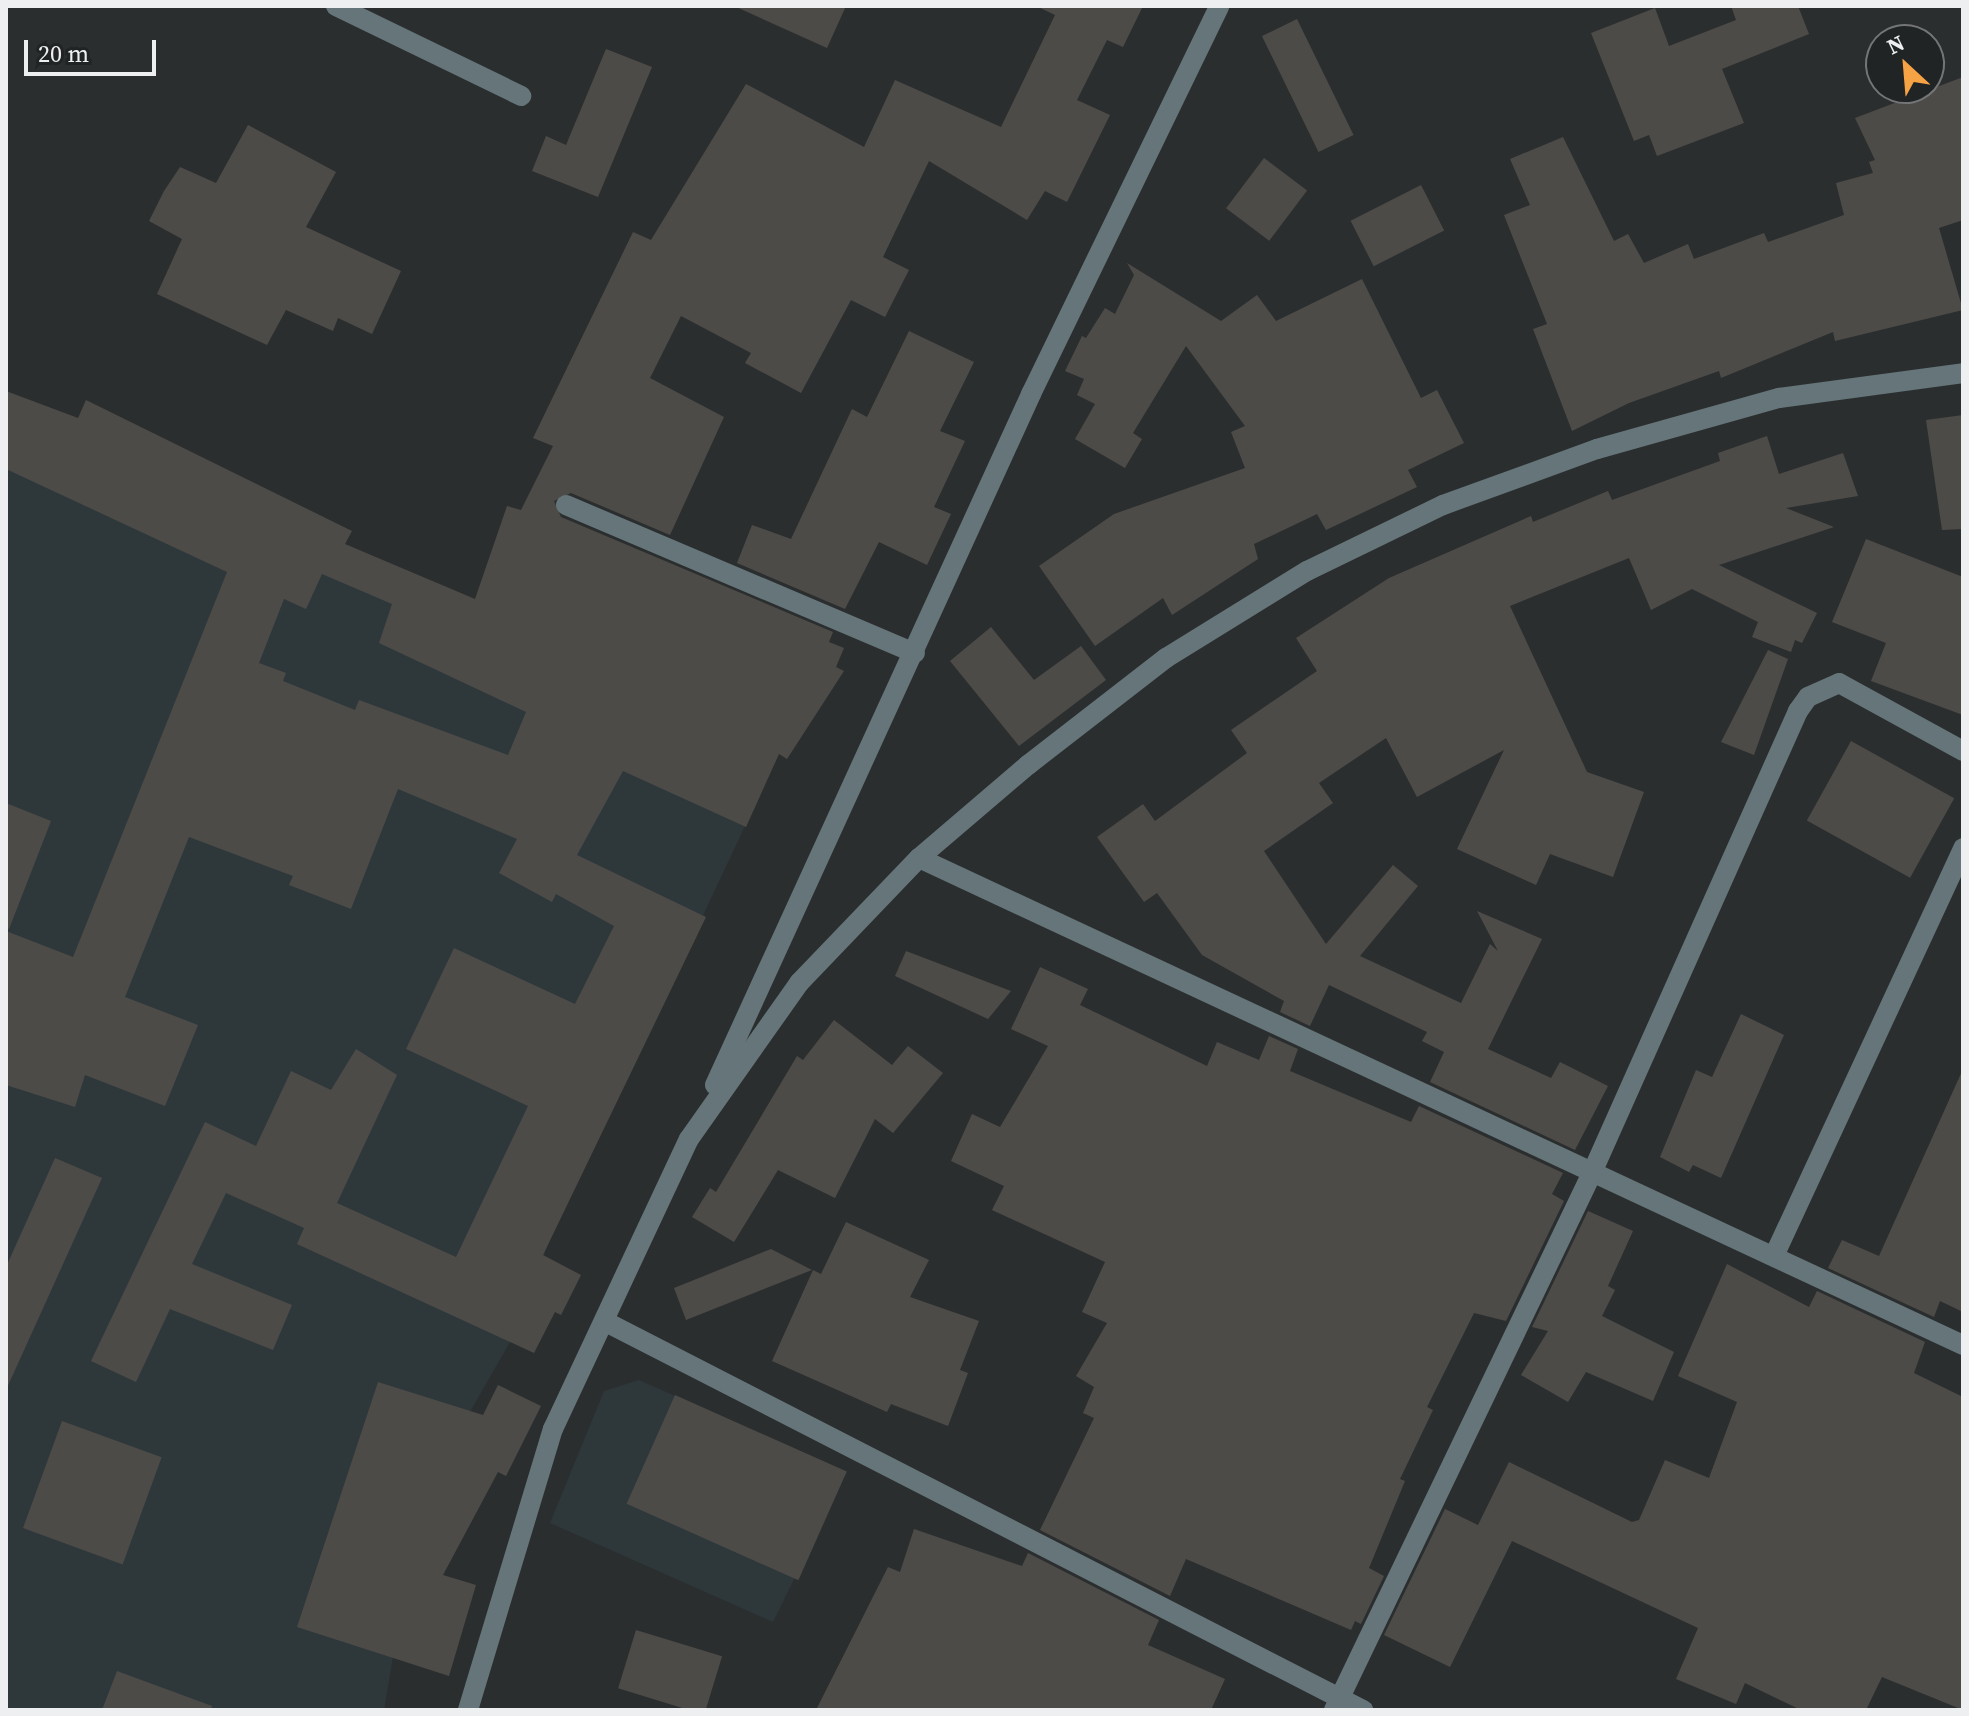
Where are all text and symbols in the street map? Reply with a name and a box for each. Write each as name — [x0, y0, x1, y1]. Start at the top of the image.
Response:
scale bar — [28, 24, 160, 74]
north arrow — [1865, 24, 1945, 104]
text: N — [1882, 27, 1909, 61]
text: 20 m — [38, 37, 89, 70]

